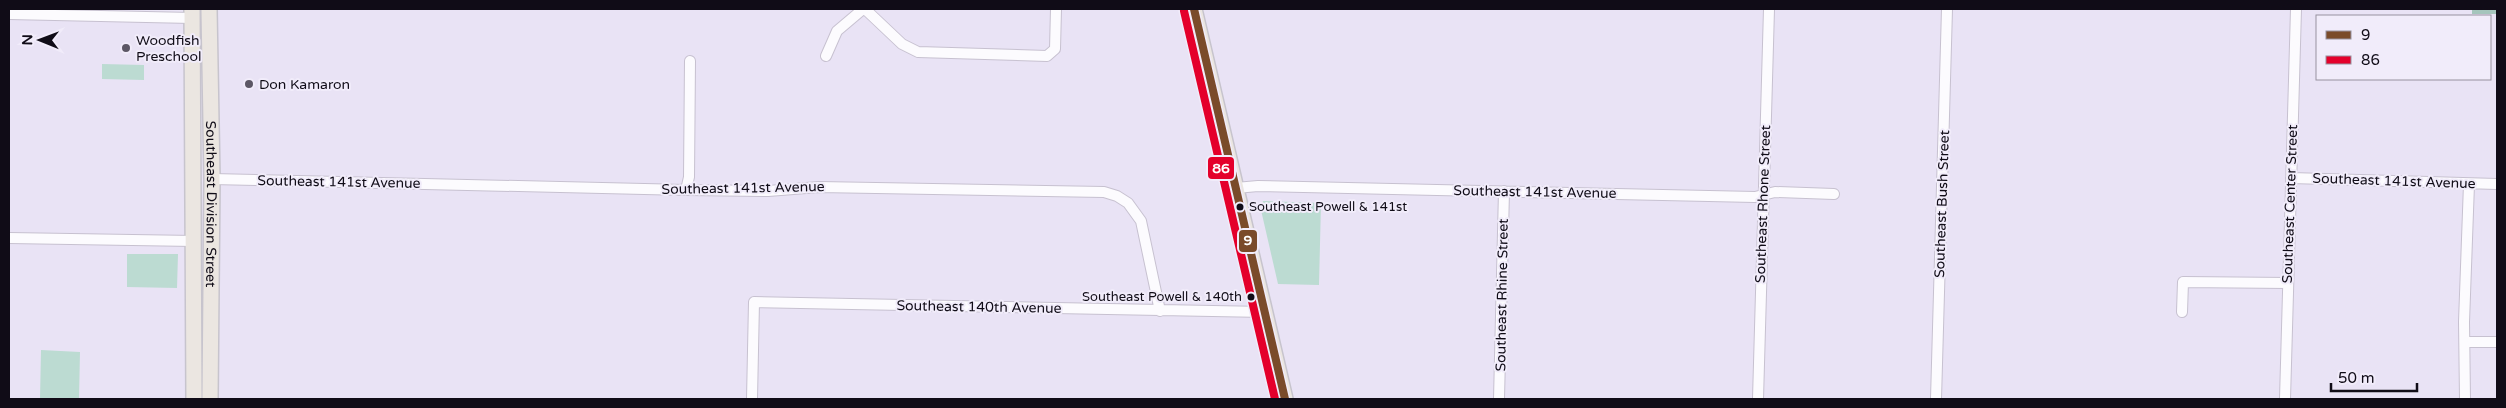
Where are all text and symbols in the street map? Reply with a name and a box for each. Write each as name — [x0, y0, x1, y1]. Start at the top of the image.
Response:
north arrow — [15, 15, 65, 65]
legend — [2316, 15, 2491, 80]
text: 9 — [2361, 26, 2370, 44]
place label: Woodfish Preschool — [136, 32, 202, 65]
text: N — [19, 34, 36, 46]
marker: Woodfish Preschool — [120, 42, 132, 54]
text: 86 — [2361, 51, 2380, 69]
place label: Don Kamaron — [259, 76, 350, 93]
marker: Don Kamaron — [243, 78, 255, 90]
street label: Southeast Division Street — [202, 120, 221, 288]
street label: Southeast Rhone Street — [1752, 124, 1774, 283]
street label: Southeast Center Street — [2279, 124, 2301, 284]
street label: Southeast Bush Street — [1931, 129, 1953, 278]
line badge: 86 — [1207, 156, 1235, 180]
text: 86 — [1212, 160, 1230, 177]
street label: Southeast 141st Avenue — [2312, 170, 2476, 192]
street label: Southeast 141st Avenue — [257, 172, 421, 192]
street label: Southeast 141st Avenue — [661, 178, 825, 198]
street label: Southeast 141st Avenue — [1453, 182, 1617, 202]
place label: Southeast Powell & 141st — [1249, 199, 1407, 215]
marker: Southeast Powell & 141st — [1235, 202, 1245, 212]
street label: Southeast Rhine Street — [1492, 218, 1512, 372]
line badge: 9 — [1238, 229, 1258, 253]
text: 9 — [1244, 232, 1253, 249]
place label: Southeast Powell & 140th — [1082, 289, 1242, 305]
marker: Southeast Powell & 140th — [1246, 292, 1256, 302]
street label: Southeast 140th Avenue — [896, 297, 1062, 317]
scale bar — [2331, 360, 2417, 392]
text: 50 m — [2338, 369, 2375, 387]

